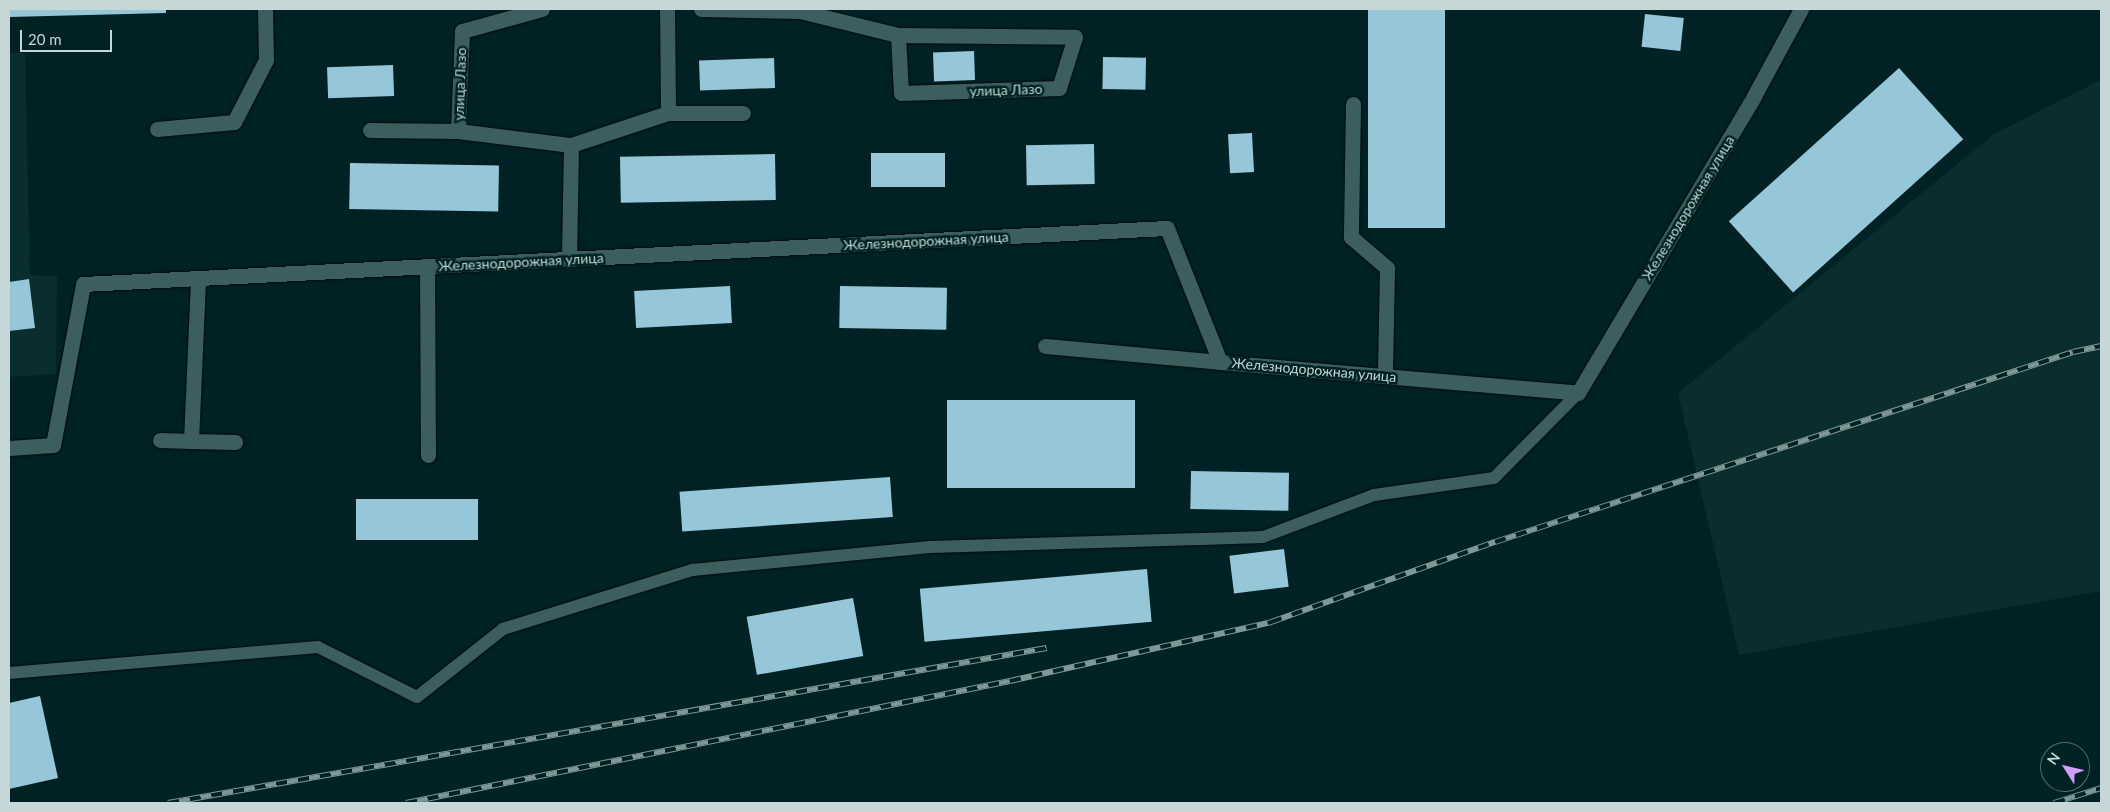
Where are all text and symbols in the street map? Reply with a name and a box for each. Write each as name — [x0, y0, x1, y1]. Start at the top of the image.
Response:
scale bar — [22, 20, 115, 52]
text: 20 m — [28, 30, 62, 48]
street label: улица Лазо — [450, 47, 470, 121]
street label: улица Лазо — [969, 80, 1043, 100]
street label: Железнодорожная улица — [1638, 133, 1738, 283]
street label: Железнодорожная улица — [843, 228, 1009, 254]
street label: Железнодорожная улица — [438, 249, 604, 275]
street label: Железнодорожная улица — [1231, 354, 1397, 386]
north arrow — [2040, 742, 2090, 792]
text: N — [2043, 749, 2063, 768]

